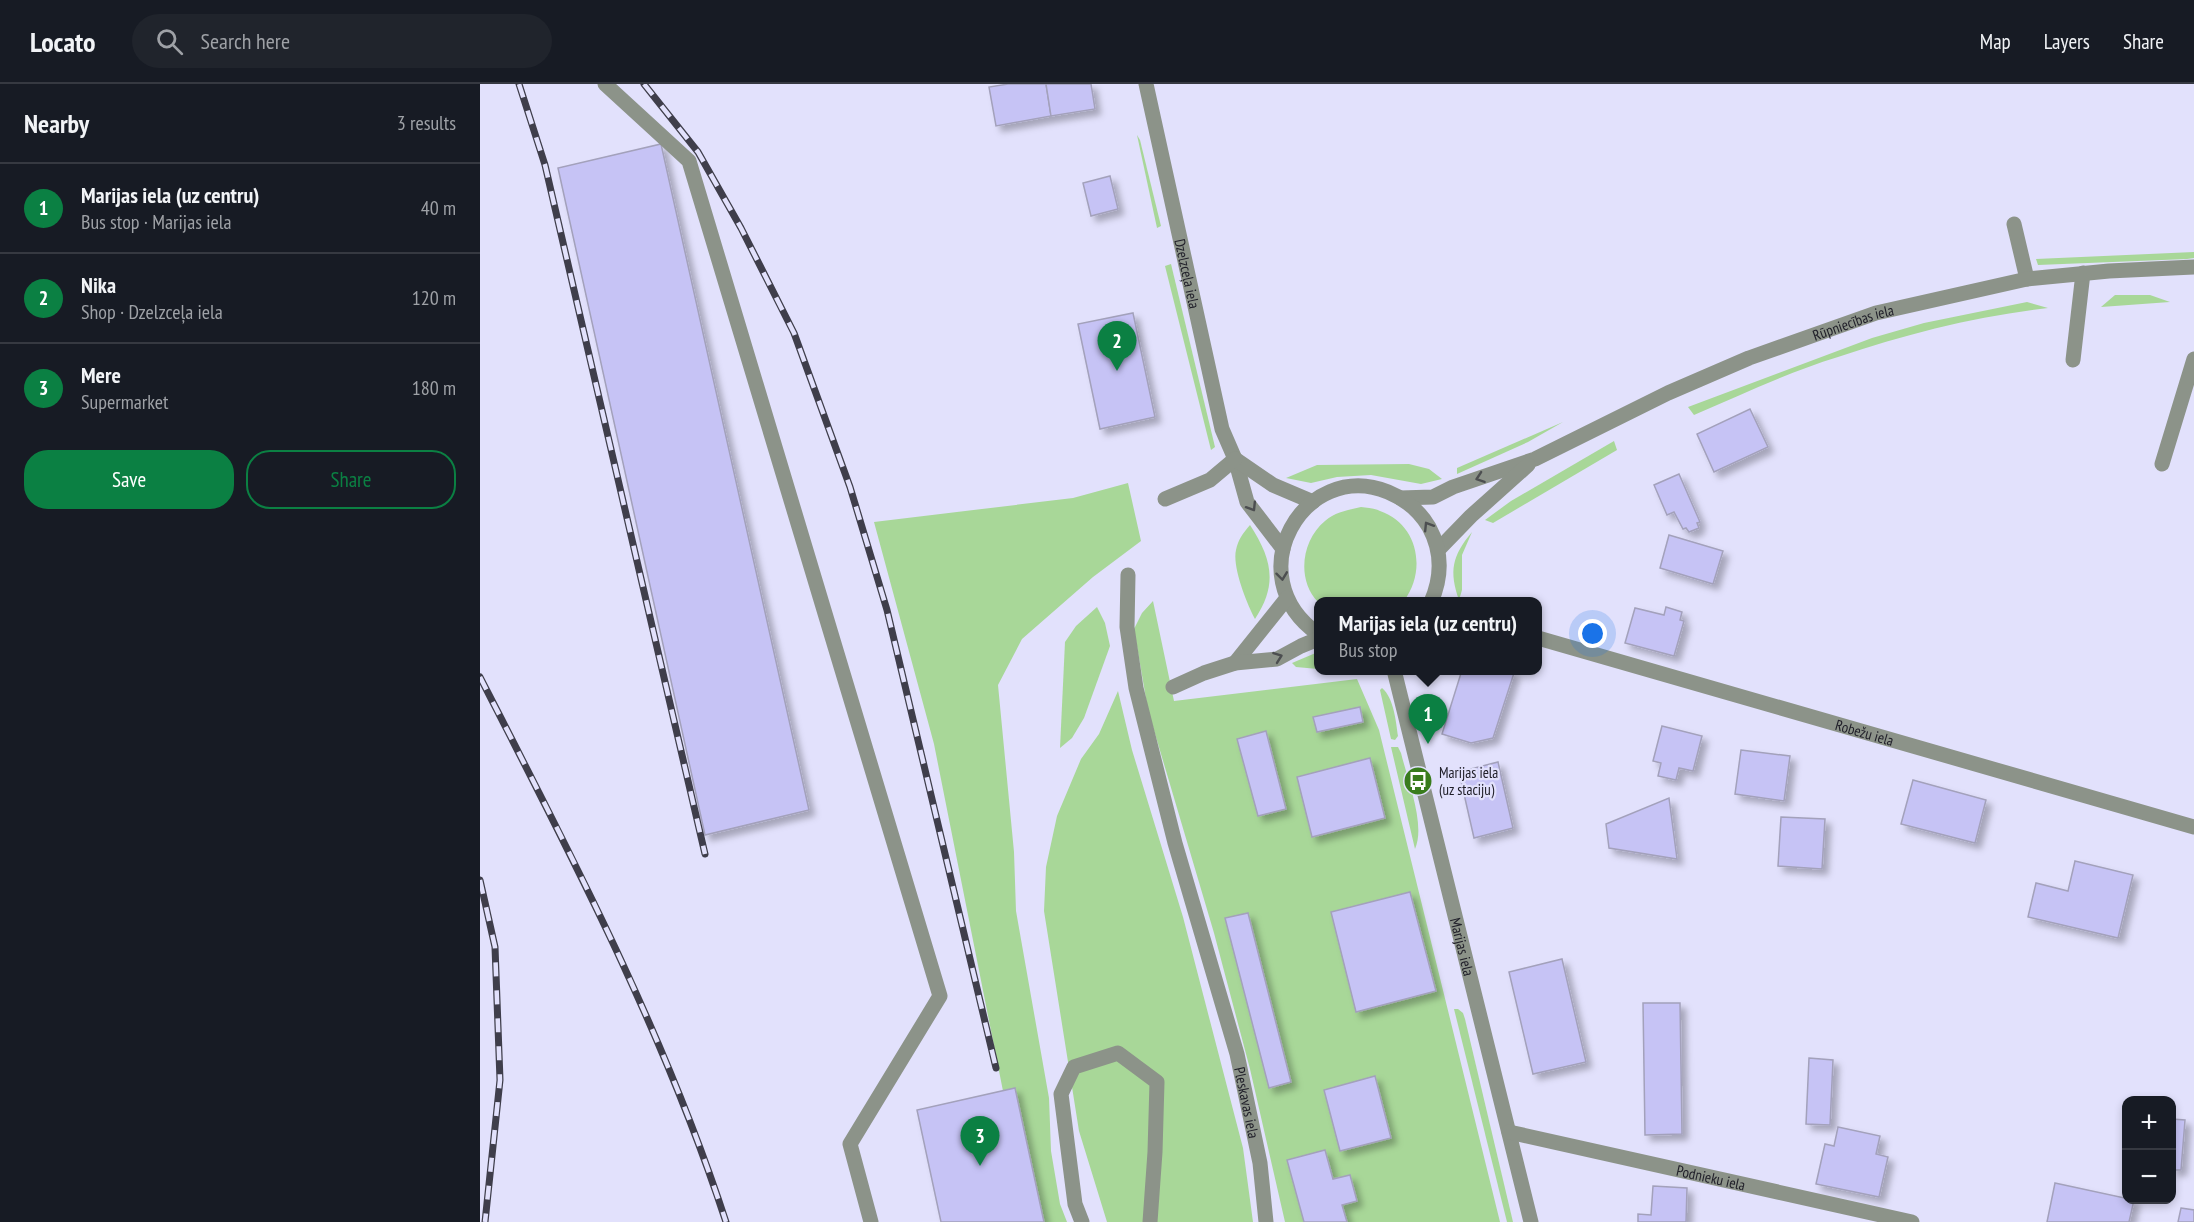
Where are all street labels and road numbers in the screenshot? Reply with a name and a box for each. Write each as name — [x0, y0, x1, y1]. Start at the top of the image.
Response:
street label: Dzelzceļa iela — [1171, 237, 1205, 310]
street label: Rūpniecības iela — [1810, 300, 1895, 344]
street label: Robežu iela — [1833, 715, 1896, 750]
street label: Marijas iela — [1446, 915, 1479, 978]
street label: Pleskavas iela — [1230, 1065, 1264, 1140]
street label: Podnieku iela — [1675, 1160, 1747, 1194]

